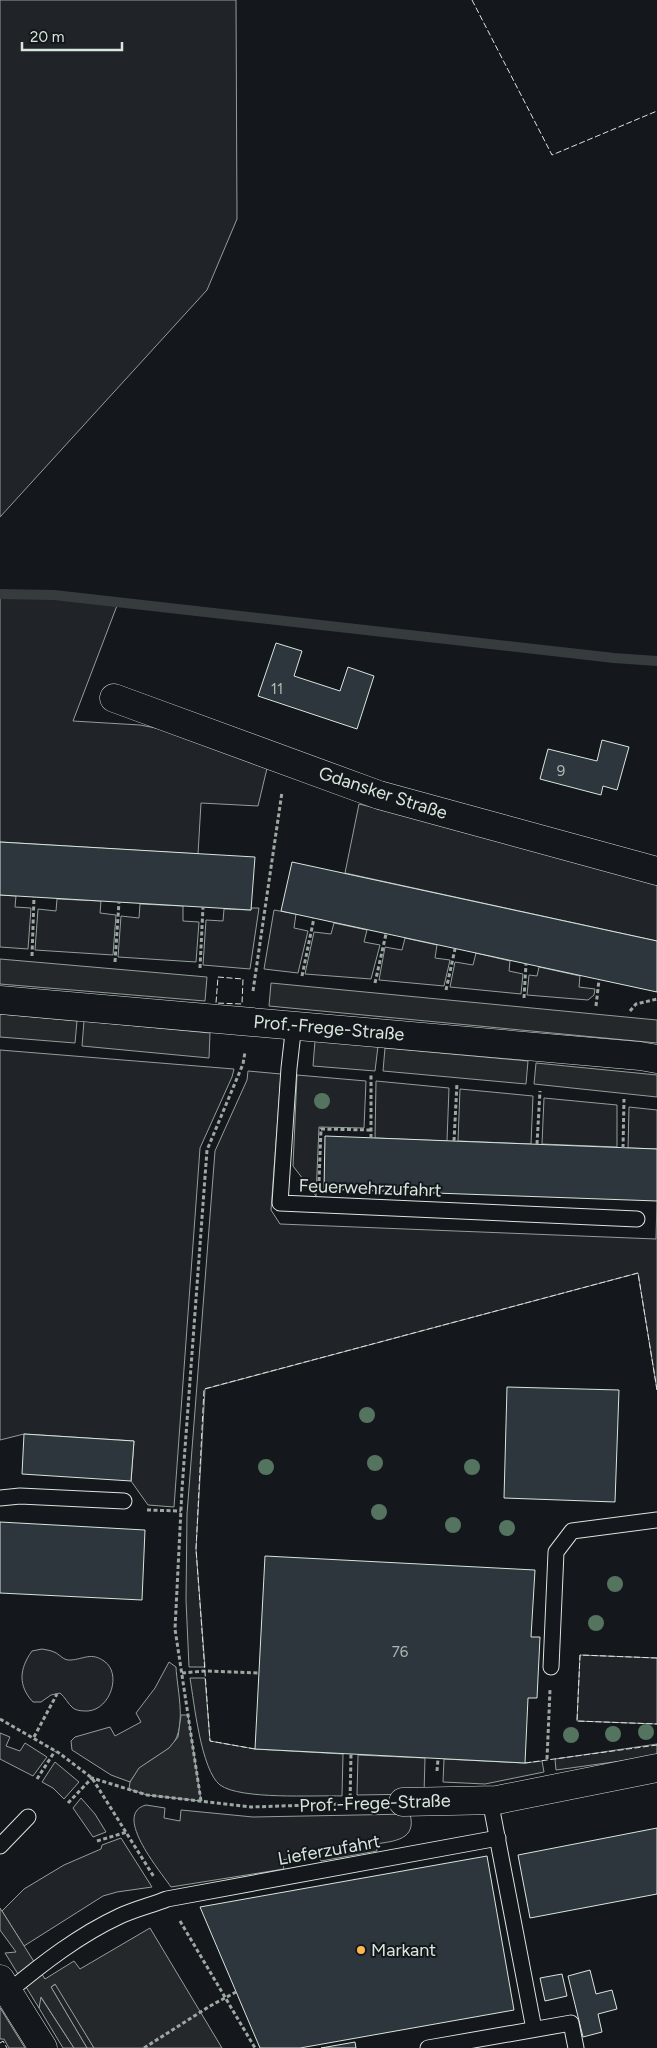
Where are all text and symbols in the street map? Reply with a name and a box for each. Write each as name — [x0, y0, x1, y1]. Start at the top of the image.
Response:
scale bar — [22, 20, 122, 52]
text: 20 m — [30, 28, 64, 46]
house number: 11 — [271, 680, 283, 698]
street label: Gdansker Straße — [316, 762, 450, 824]
house number: 9 — [557, 762, 565, 780]
street label: Prof.-Frege-Straße — [253, 1010, 405, 1046]
street label: Feuerwehrzufahrt — [298, 1175, 442, 1201]
house number: 76 — [392, 1643, 409, 1661]
street label: Prof.-Frege-Straße — [299, 1789, 451, 1817]
street label: Lieferzufahrt — [276, 1830, 382, 1870]
place label: Markant — [371, 1939, 436, 1961]
marker: Markant — [355, 1944, 367, 1956]

